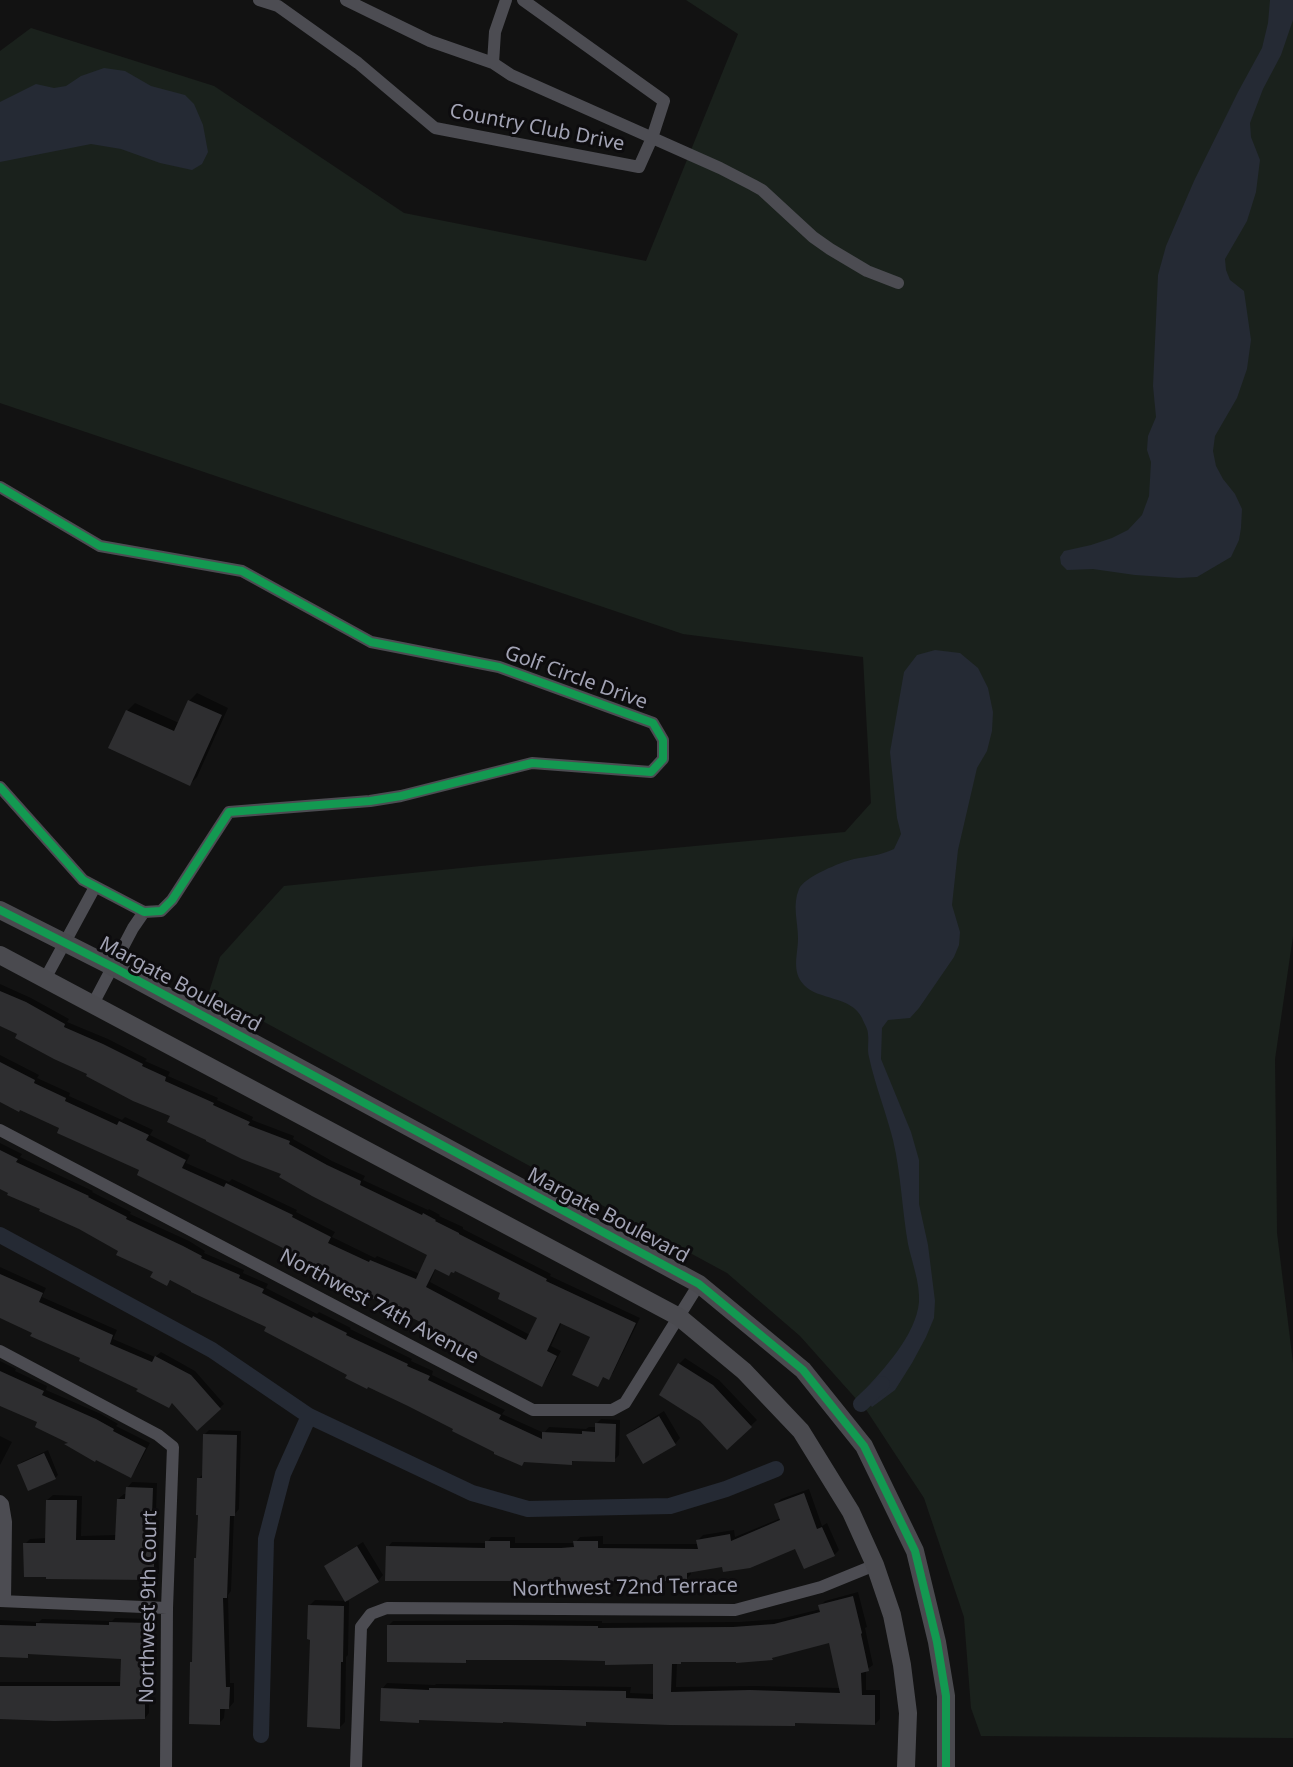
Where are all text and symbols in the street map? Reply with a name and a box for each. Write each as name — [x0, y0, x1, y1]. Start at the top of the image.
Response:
street label: Country Club Drive — [448, 99, 626, 157]
street label: Golf Circle Drive — [501, 641, 651, 715]
street label: Margate Boulevard — [95, 932, 265, 1038]
street label: Margate Boulevard — [523, 1163, 693, 1269]
street label: Northwest 74th Avenue — [275, 1244, 483, 1370]
street label: Northwest 9th Court — [135, 1510, 163, 1704]
street label: Northwest 72nd Terrace — [512, 1574, 738, 1602]

